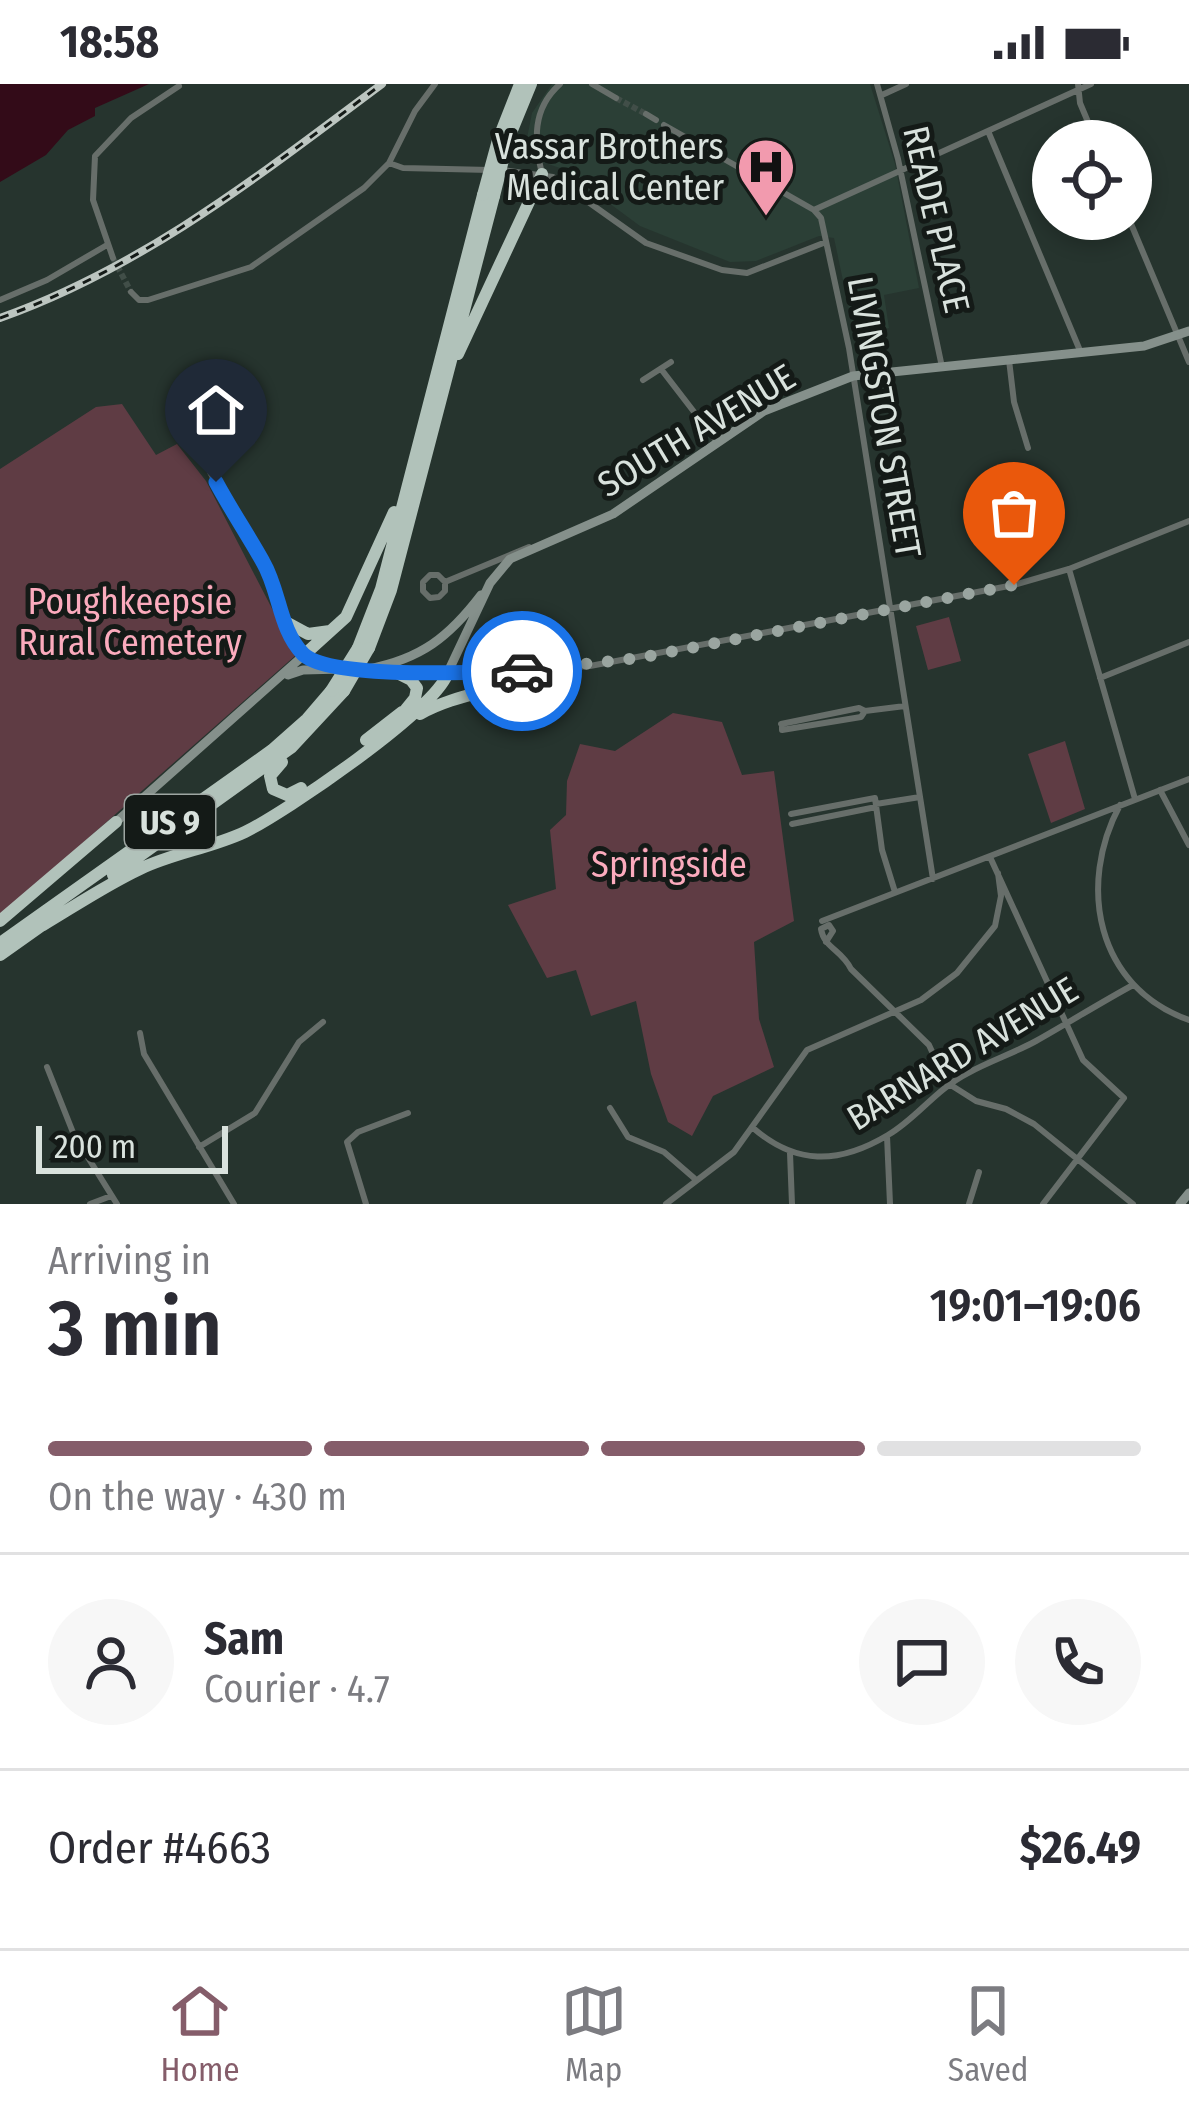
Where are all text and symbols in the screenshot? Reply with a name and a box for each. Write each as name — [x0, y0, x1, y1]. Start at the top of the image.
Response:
text: 18:58 — [60, 15, 159, 69]
map controls — [1032, 120, 1152, 240]
button: locate — [1032, 120, 1152, 240]
street label: READE PLACE — [893, 122, 979, 317]
place label: Vassar Brothers Medical Center — [495, 125, 724, 210]
hospital icon: Vassar Brothers Medical Center — [735, 136, 797, 218]
street label: LIVINGSTON STREET — [838, 273, 930, 562]
street label: SOUTH AVENUE — [590, 355, 803, 507]
pin — [165, 359, 267, 482]
icon: home — [183, 377, 249, 443]
pin — [963, 462, 1065, 585]
icon: bag — [981, 480, 1047, 546]
park label: Poughkeepsie Rural Cemetery — [18, 580, 242, 665]
courier — [462, 611, 582, 731]
icon: car — [489, 638, 555, 704]
road number: US 9 — [125, 795, 215, 849]
park label: Springside — [591, 843, 747, 887]
street label: BARNARD AVENUE — [839, 968, 1086, 1140]
scale bar — [36, 1120, 228, 1173]
text: 200 m — [54, 1127, 136, 1167]
text: Arriving in — [48, 1238, 211, 1284]
text: 19:01–19:06 — [930, 1279, 1141, 1333]
text: 3 min — [48, 1282, 222, 1376]
text: On the way · 430 m — [48, 1474, 347, 1520]
button: person — [48, 1599, 174, 1725]
button: chat — [859, 1599, 985, 1725]
button: phone — [1015, 1599, 1141, 1725]
text: Sam — [204, 1612, 284, 1666]
text: Courier · 4.7 — [204, 1666, 390, 1712]
text: Order #4663 — [48, 1821, 271, 1875]
text: $26.49 — [1020, 1821, 1141, 1875]
tab: Home — [161, 1978, 240, 2090]
tab: Map — [561, 1978, 627, 2090]
tab: Saved — [948, 1978, 1028, 2090]

